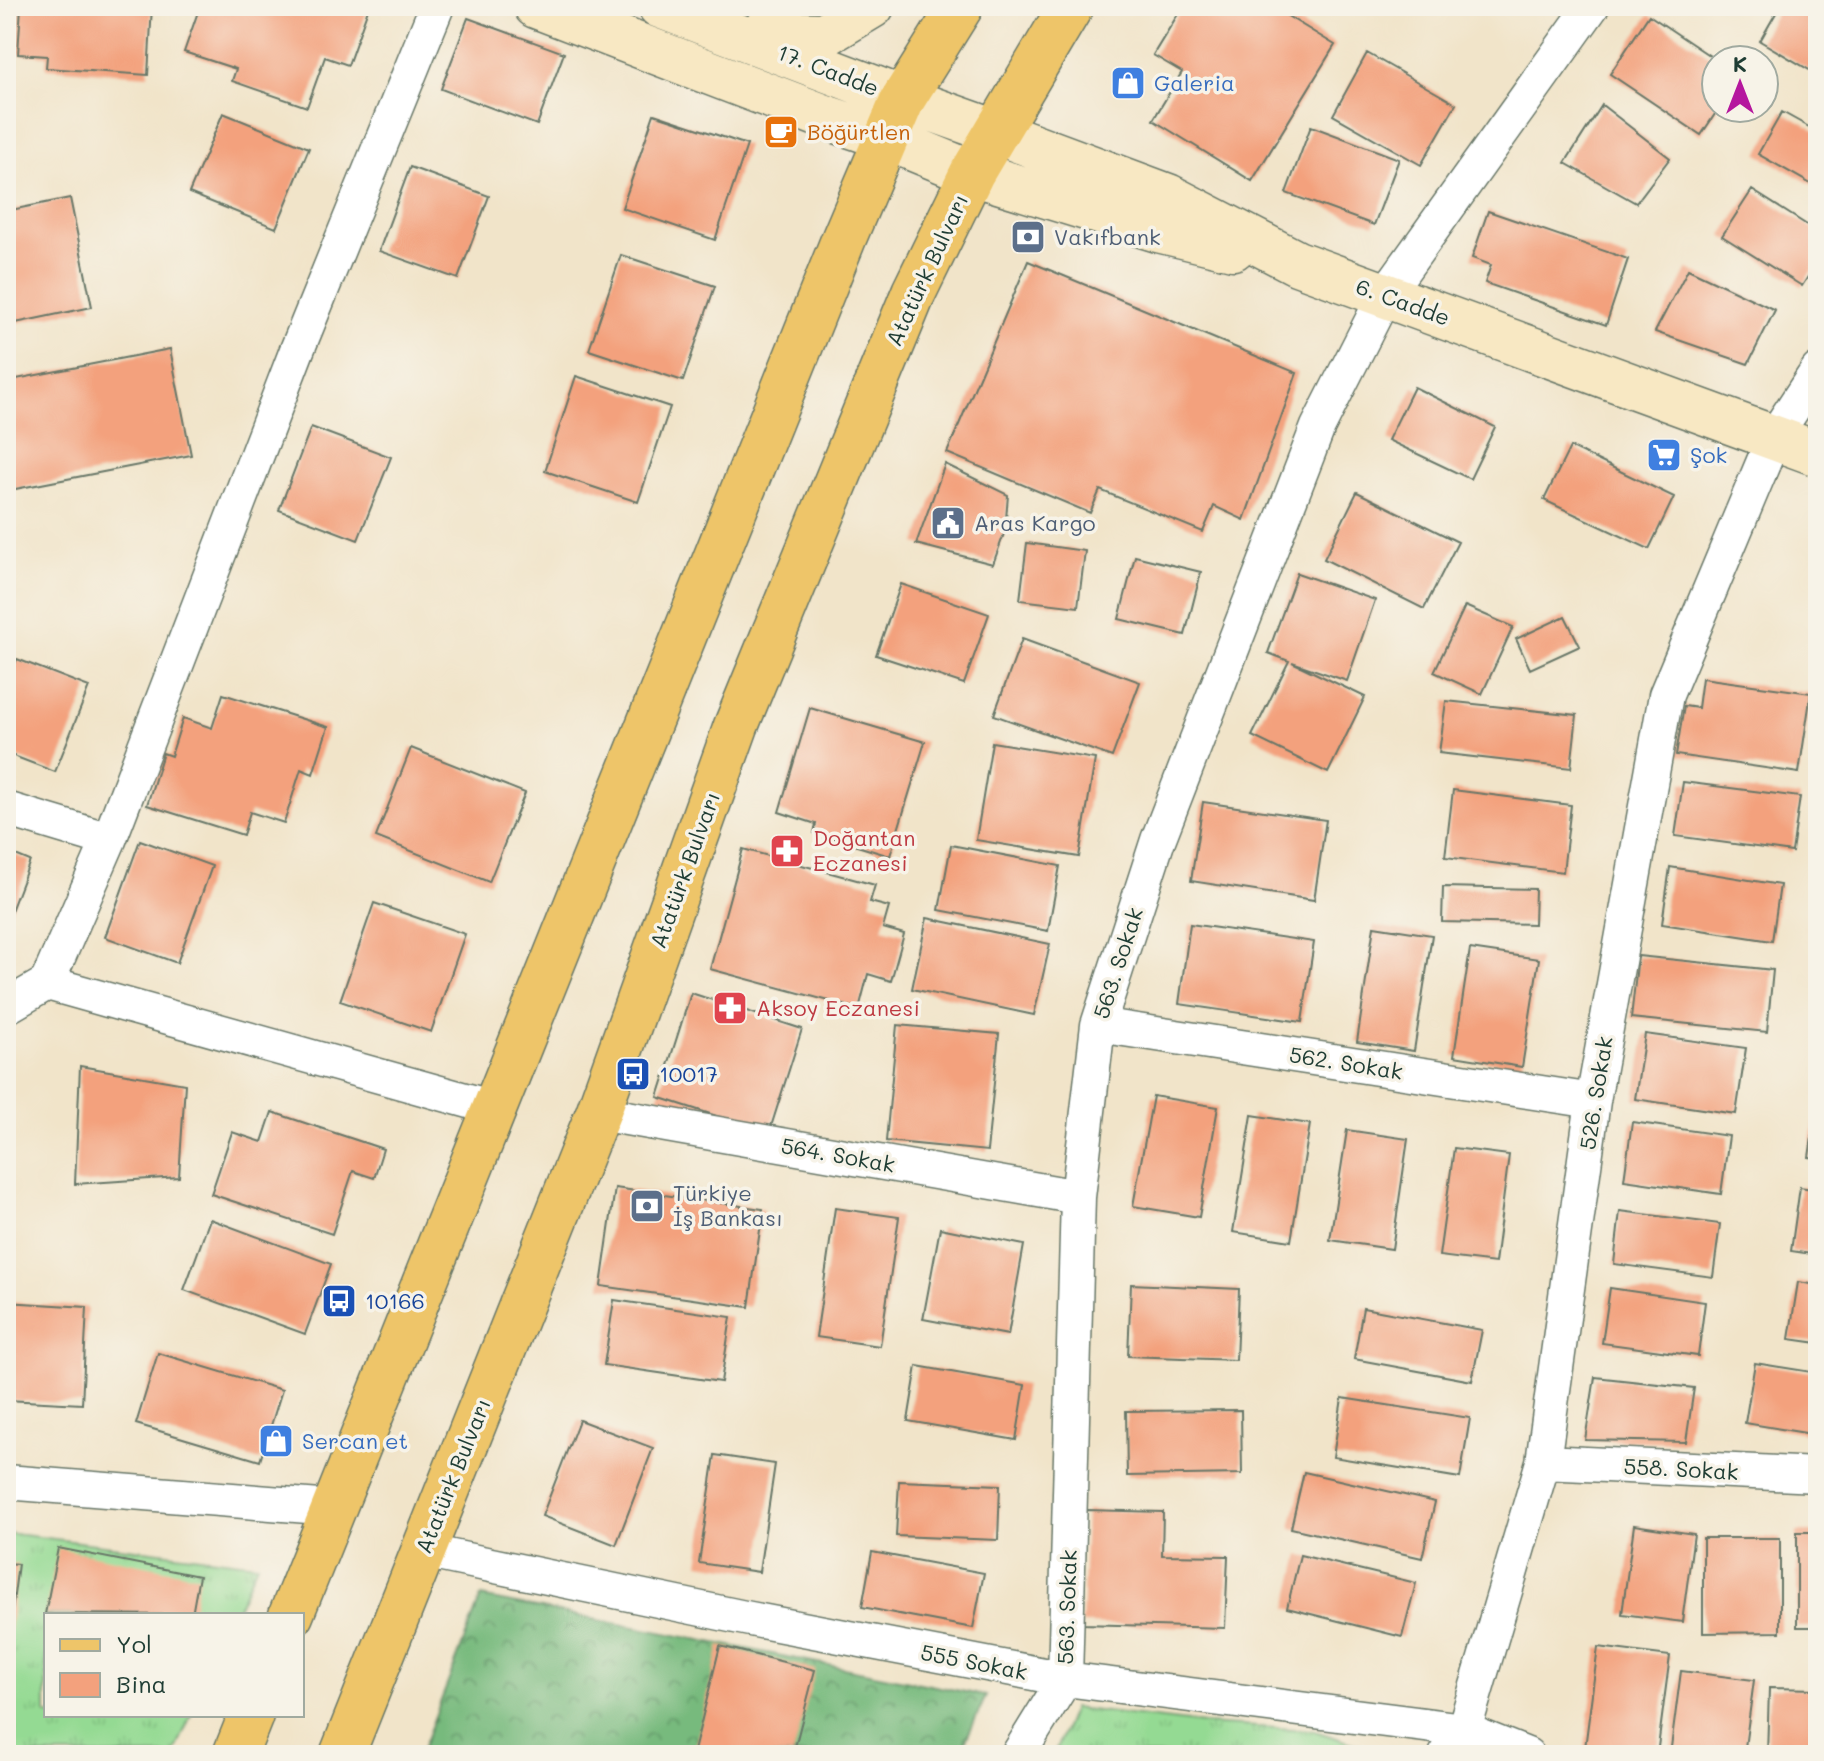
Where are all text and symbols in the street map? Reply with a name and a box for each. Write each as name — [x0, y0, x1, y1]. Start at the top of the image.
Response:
street label: 17. Cadde — [773, 37, 883, 102]
north arrow — [1700, 44, 1780, 124]
text: K — [1733, 49, 1747, 78]
shop icon: Galeria — [1109, 64, 1147, 102]
place label: Galeria — [1154, 68, 1235, 97]
cafe icon: Böğürtlen — [762, 113, 800, 151]
place label: Böğürtlen — [807, 117, 911, 146]
street label: Atatürk Bulvarı — [879, 189, 974, 351]
bank icon: Vakıfbank — [1009, 218, 1047, 256]
place label: Vakıfbank — [1054, 222, 1161, 251]
street label: 6. Cadde — [1352, 271, 1454, 332]
supermarket icon: Şok — [1645, 436, 1683, 474]
place label: Şok — [1690, 440, 1727, 469]
public building icon: Aras Kargo — [929, 504, 967, 542]
place label: Aras Kargo — [974, 508, 1096, 537]
street label: Atatürk Bulvarı — [643, 788, 726, 952]
place label: Doğantan Eczanesi — [813, 823, 915, 877]
pharmacy icon: Doğantan Eczanesi — [768, 832, 806, 870]
street label: 563. Sokak — [1086, 904, 1149, 1022]
pharmacy icon: Aksoy Eczanesi — [711, 989, 749, 1027]
place label: Aksoy Eczanesi — [756, 993, 920, 1022]
street label: 526. Sokak — [1572, 1034, 1619, 1152]
street label: 562. Sokak — [1287, 1039, 1405, 1086]
bus stop icon: 10017 — [614, 1055, 652, 1093]
place label: 10017 — [659, 1059, 718, 1088]
street label: 564. Sokak — [779, 1130, 897, 1179]
place label: Türkiye İş Bankası — [673, 1178, 783, 1232]
bank icon: Türkiye İş Bankası — [628, 1187, 666, 1225]
bus stop icon: 10166 — [320, 1282, 358, 1320]
place label: 10166 — [365, 1286, 425, 1315]
street label: Atatürk Bulvarı — [408, 1394, 497, 1558]
shop icon: Sercan et — [257, 1422, 295, 1460]
place label: Sercan et — [302, 1426, 408, 1455]
street label: 558. Sokak — [1623, 1451, 1739, 1486]
street label: 563. Sokak — [1050, 1549, 1083, 1665]
legend — [44, 1613, 304, 1717]
text: Yol — [116, 1628, 152, 1659]
street label: 555 Sokak — [918, 1637, 1030, 1686]
text: Bina — [116, 1668, 167, 1699]

